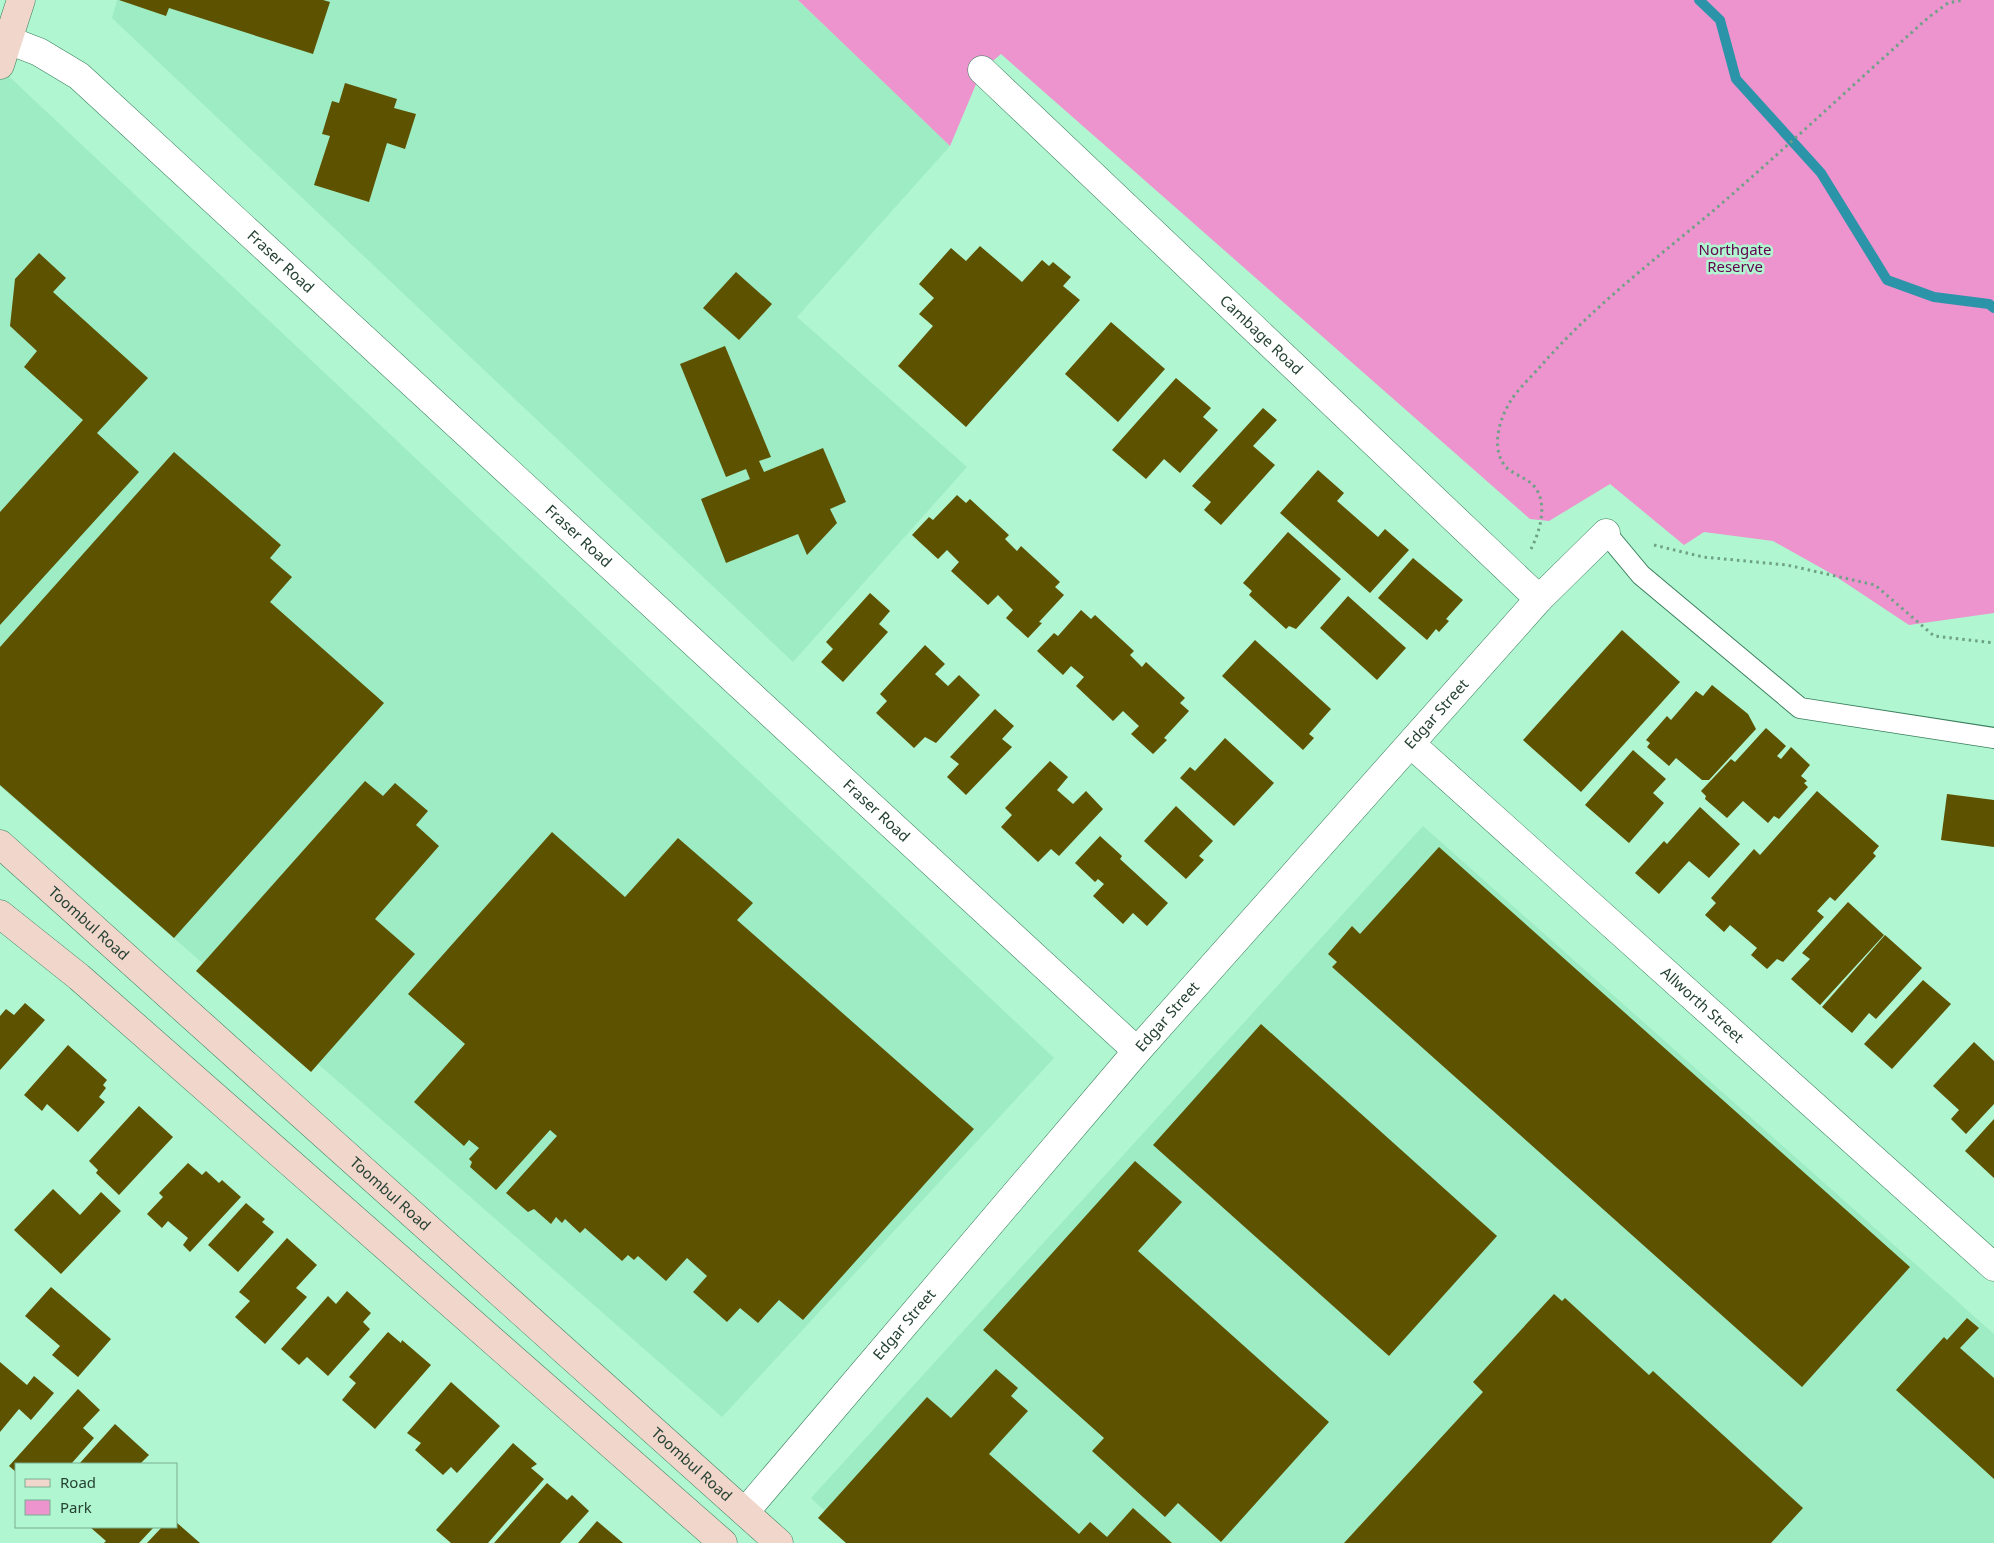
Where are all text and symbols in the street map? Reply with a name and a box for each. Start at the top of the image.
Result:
street label: Fraser Road [244,225,319,297]
park label: Northgate Reserve [1699,239,1771,276]
street label: Cambage Road [1216,290,1308,379]
street label: Fraser Road [541,500,617,571]
street label: Edgar Street [1399,674,1473,753]
street label: Fraser Road [839,774,915,846]
street label: Toombul Road [45,881,134,964]
street label: Allworth Street [1657,962,1749,1047]
street label: Edgar Street [1130,976,1204,1055]
street label: Toombul Road [346,1152,435,1235]
street label: Edgar Street [868,1284,940,1364]
street label: Toombul Road [648,1422,737,1505]
legend [15,1463,178,1528]
text: Road [60,1472,96,1492]
text: Park [60,1497,92,1517]

